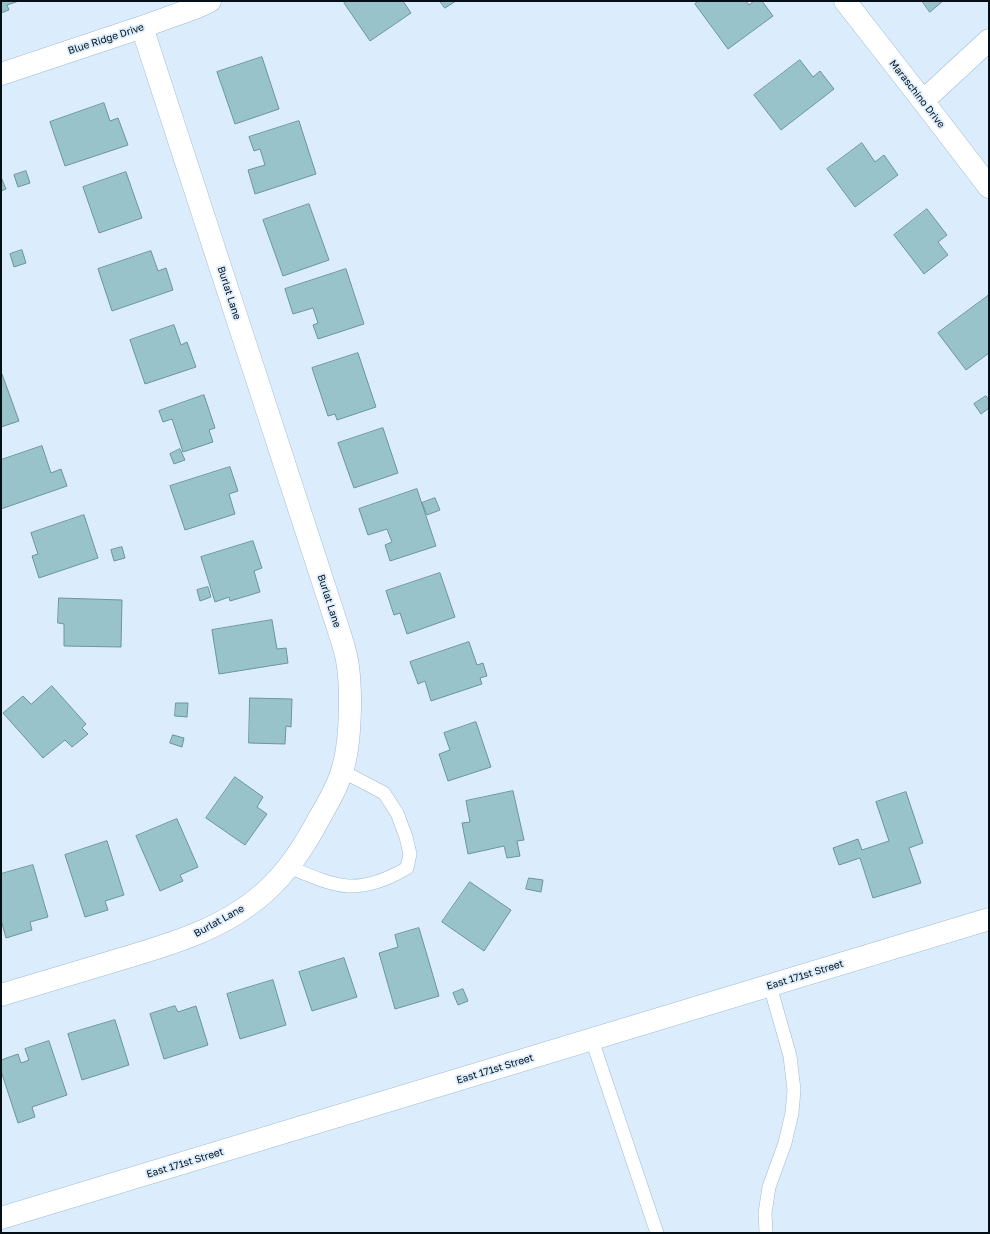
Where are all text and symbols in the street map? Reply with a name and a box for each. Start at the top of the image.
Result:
street label: Blue Ridge Drive [67,21,145,57]
street label: Maraschino Drive [887,58,947,130]
street label: Burlat Lane [215,265,243,321]
street label: Burlat Lane [315,573,343,629]
street label: Burlat Lane [192,902,246,940]
street label: East 171st Street [765,958,845,992]
street label: East 171st Street [455,1052,535,1086]
street label: East 171st Street [145,1146,225,1180]

